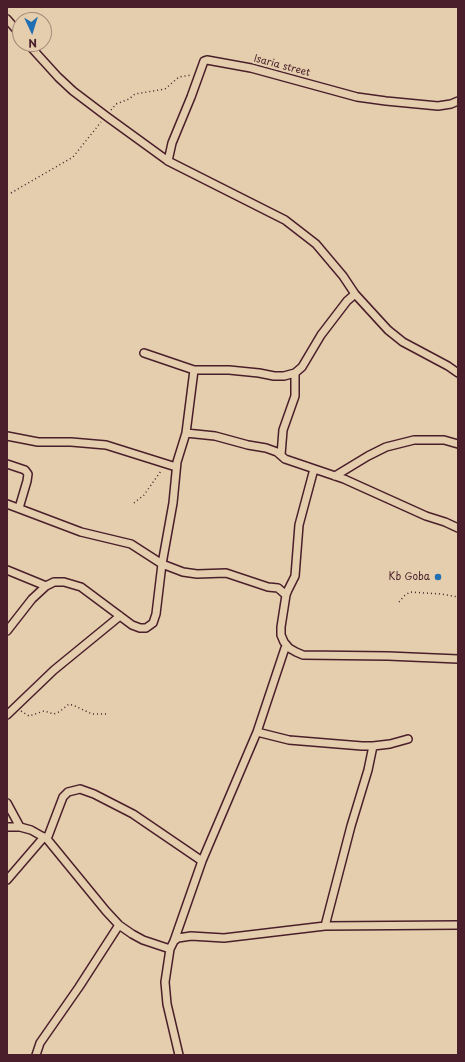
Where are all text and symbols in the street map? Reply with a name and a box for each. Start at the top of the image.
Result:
north arrow [12,12,52,52]
text: N [28,35,38,52]
street label: Isaria street [252,53,312,79]
place label: Kb Goba [389,571,430,583]
marker: Kb Goba [433,572,443,582]

